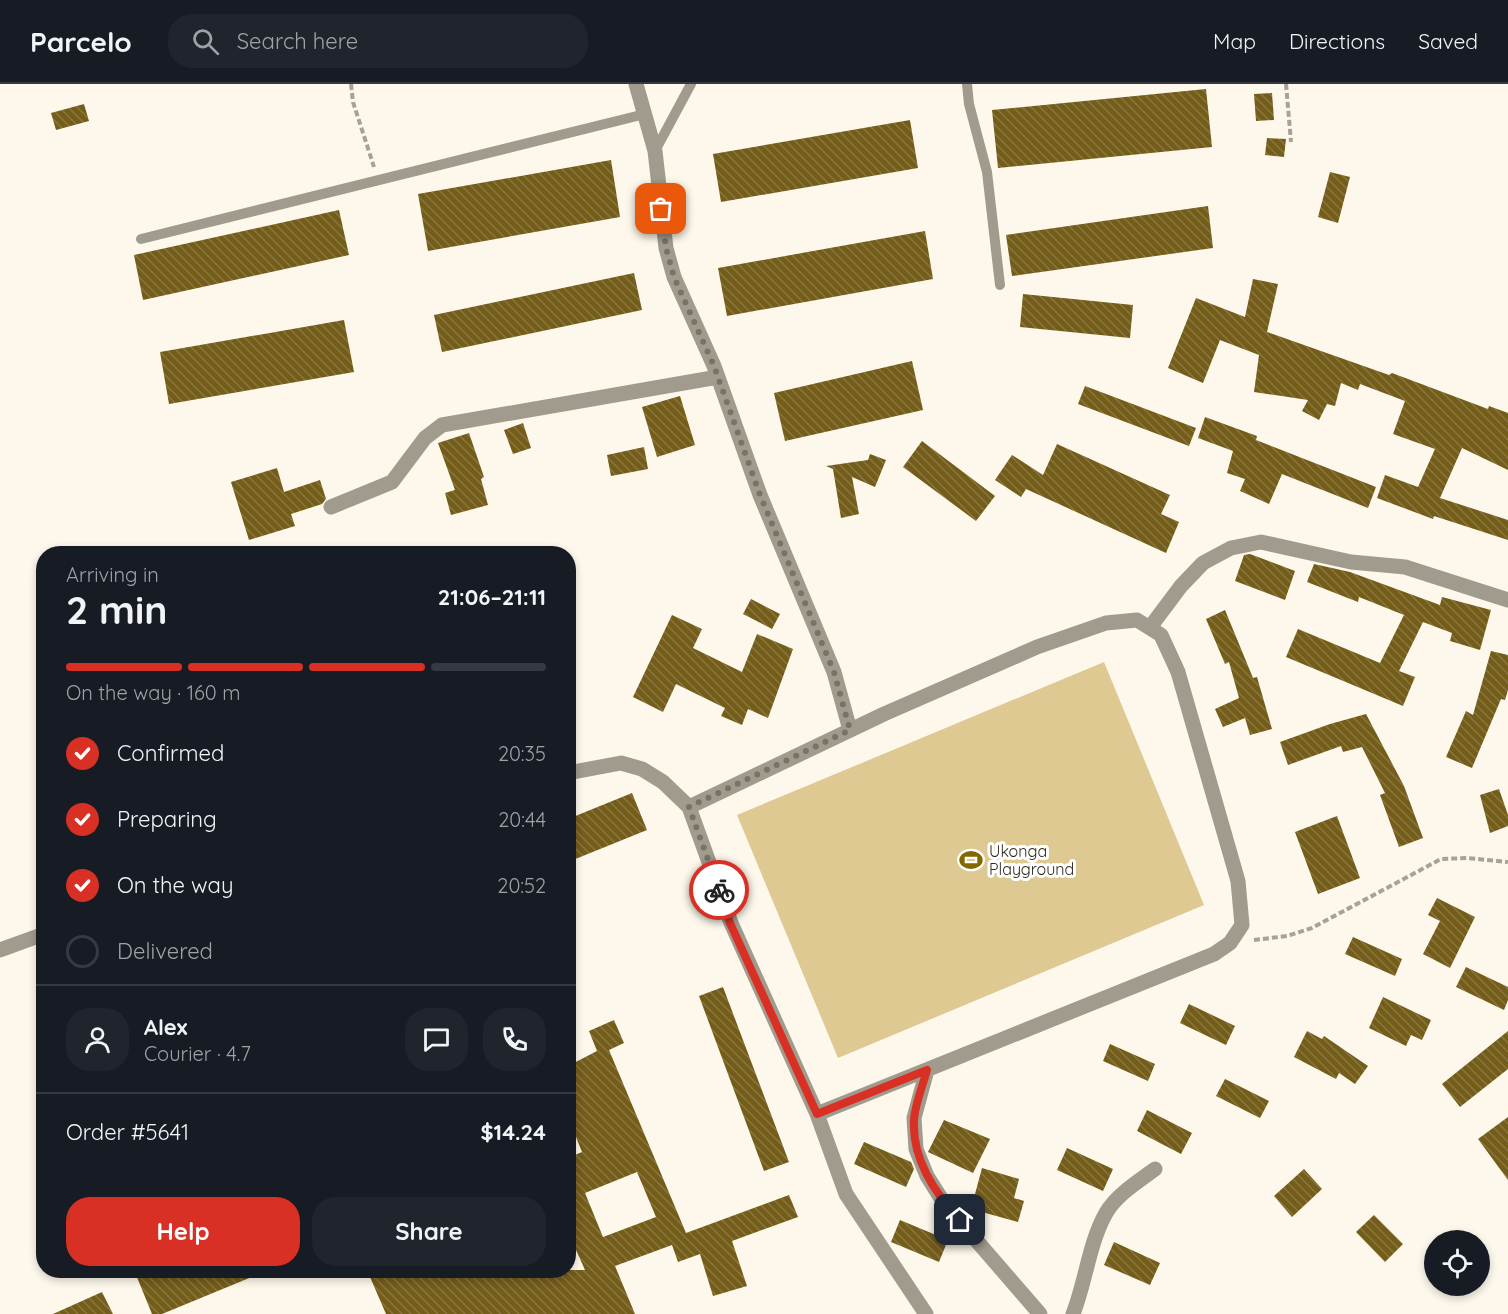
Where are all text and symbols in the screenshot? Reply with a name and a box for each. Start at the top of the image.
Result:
search box [168,14,588,68]
text: Parcelo [30,24,132,59]
icon: search [189,25,222,58]
text: Search here [237,27,358,55]
text: Map [1213,28,1256,54]
text: Directions [1289,28,1385,54]
text: Saved [1418,28,1478,54]
pin [635,183,686,234]
icon: bag [644,192,677,225]
text: Arriving in [66,562,159,587]
text: 21:06–21:11 [438,583,546,611]
text: 2 min [66,585,168,634]
text: On the way · 160 m [66,680,240,705]
icon: check [66,737,99,770]
text: Confirmed [117,739,224,767]
text: 20:35 [498,741,546,766]
icon: check [66,803,99,836]
text: Preparing [117,805,217,833]
text: 20:44 [498,807,546,832]
place label: Ukonga Playground [989,841,1074,879]
sports icon: Ukonga Playground [958,847,984,873]
courier [689,860,749,920]
icon: check [66,869,99,902]
text: On the way [117,871,233,899]
text: 20:52 [497,873,546,898]
icon: bike [703,874,736,907]
text: Delivered [117,937,213,965]
button: person [66,1008,129,1071]
button: chat [405,1008,468,1071]
button: phone [483,1008,546,1071]
text: Alex [144,1013,187,1041]
text: Courier · 4.7 [144,1041,251,1066]
text: Order #5641 [66,1118,189,1146]
text: $14.24 [480,1118,546,1146]
pin [934,1194,985,1245]
button: Help [66,1197,300,1266]
button: Share [312,1197,546,1266]
icon: home [943,1203,976,1236]
map controls [1424,1230,1490,1296]
button: locate [1424,1230,1490,1296]

